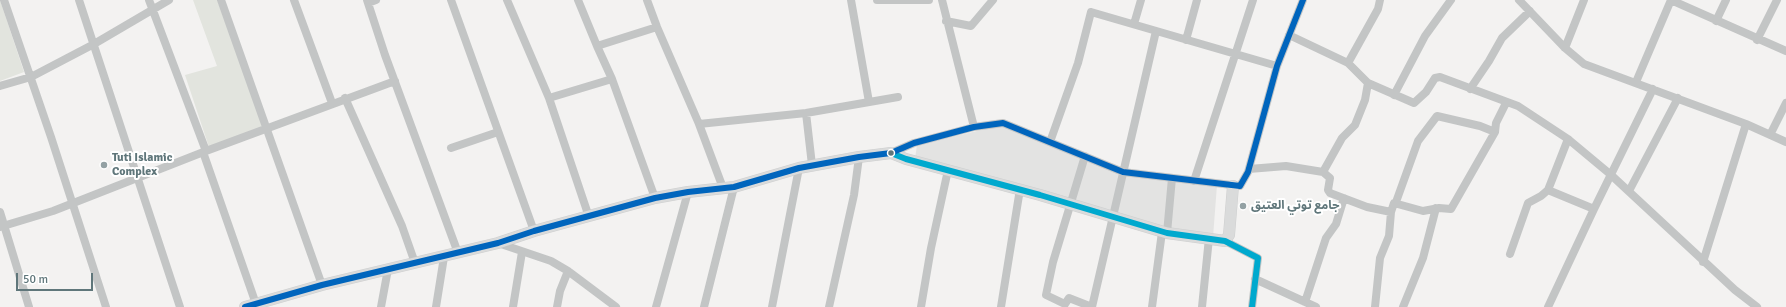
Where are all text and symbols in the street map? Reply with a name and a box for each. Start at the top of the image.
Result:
unlabelled marker [886,148,896,158]
place label: Tuti Islamic Complex [112,151,172,179]
marker: Tuti Islamic Complex [99,160,109,170]
place label: جامع توتي العتيق [1251,199,1340,213]
marker: جامع توتي العتيق [1238,201,1248,211]
scale bar [18,265,95,291]
text: 50 m [23,272,48,287]

